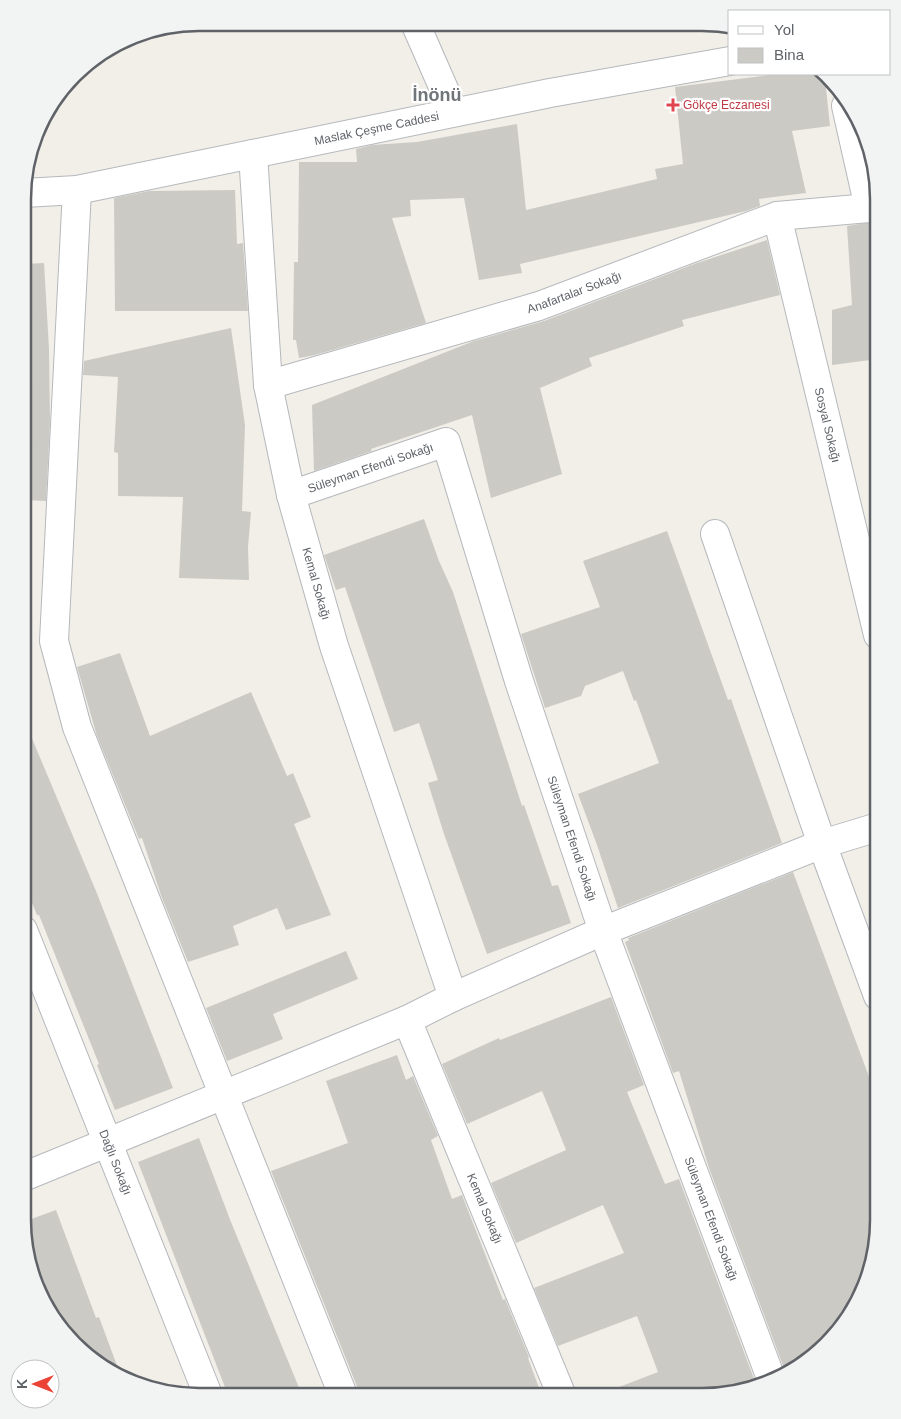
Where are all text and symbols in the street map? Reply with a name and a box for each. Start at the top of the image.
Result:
legend [728,10,891,75]
text: Yol [774,21,794,38]
text: Bina [774,46,805,63]
district label: İnönü [413,85,461,105]
place label: Gökçe Eczanesi [683,98,770,112]
marker: Gökçe Eczanesi [667,99,679,111]
street label: Maslak Çeşme Caddesi [313,109,440,148]
street label: Anafartalar Sokağı [525,269,623,316]
street label: Sosyal Sokağı [812,386,843,464]
street label: Süleyman Efendi Sokağı [306,440,435,496]
street label: Kemal Sokağı [299,546,333,622]
street label: Süleyman Efendi Sokağı [544,774,600,903]
street label: Dağlı Sokağı [96,1128,135,1197]
street label: Süleyman Efendi Sokağı [681,1155,741,1283]
street label: Kemal Sokağı [464,1171,505,1246]
north arrow [10,1359,60,1409]
text: K [14,1379,30,1389]

